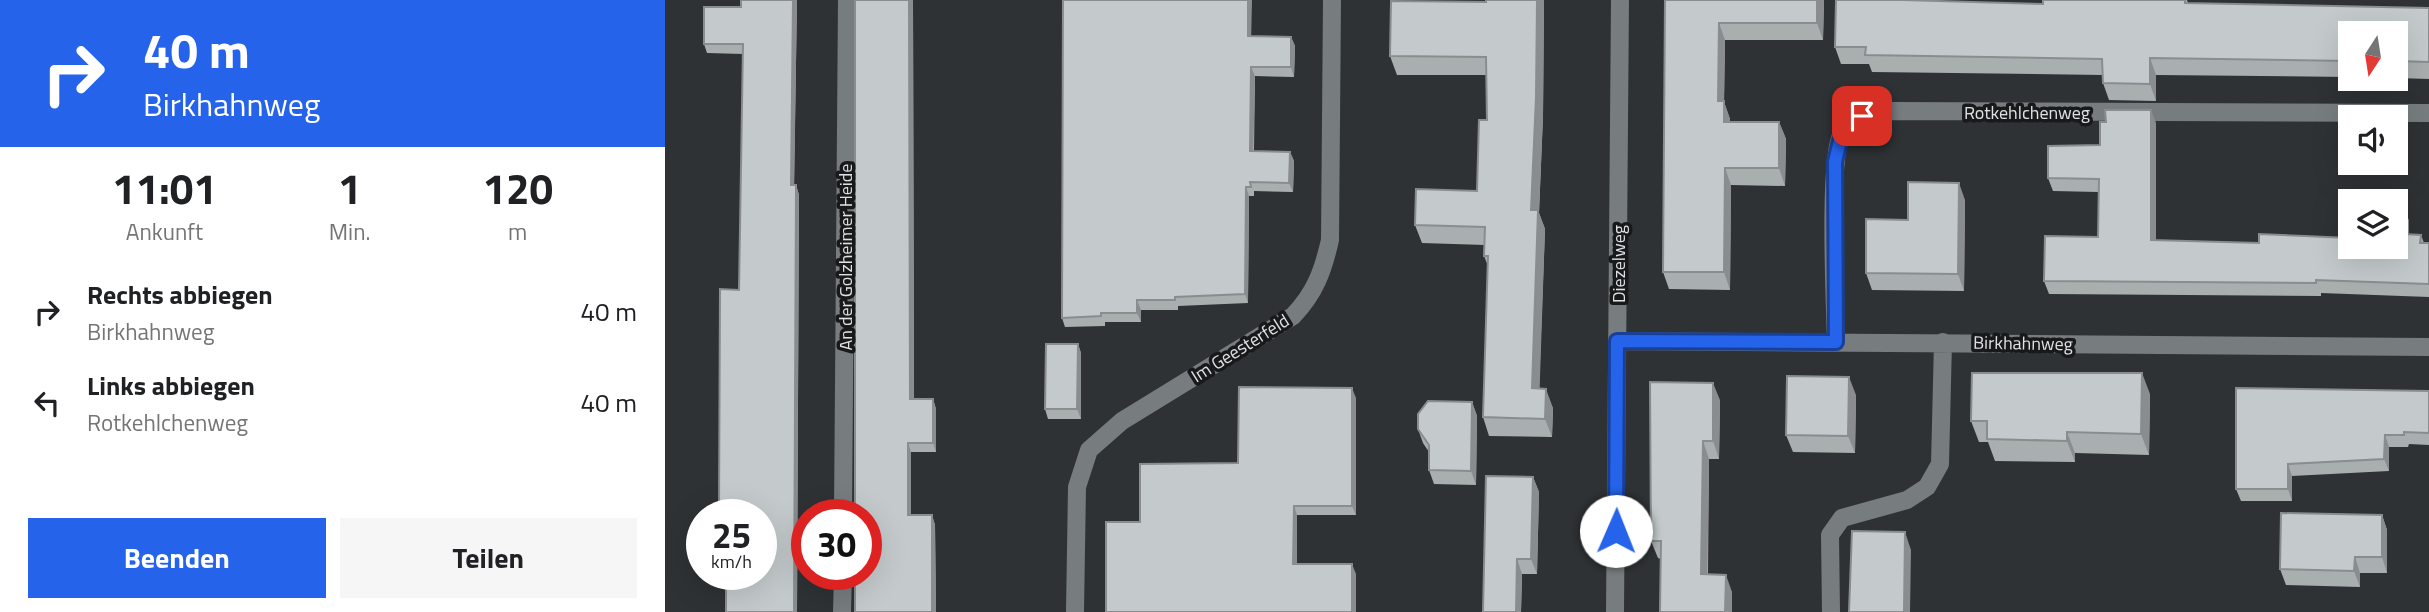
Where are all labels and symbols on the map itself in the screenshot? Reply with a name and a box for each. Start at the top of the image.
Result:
north arrow [2338,21,2408,91]
pin [1832,86,1892,146]
street label: Rotkehlchenweg [1964,99,2090,126]
street label: An der Golzheimer Heide [832,164,859,350]
street label: Diezelweg [1605,225,1632,303]
street label: Im Geesterfeld [1186,307,1294,389]
street label: Birkhahnweg [1973,329,2073,357]
position arrow [1579,494,1653,568]
speed limit sign: 30 [791,499,882,590]

